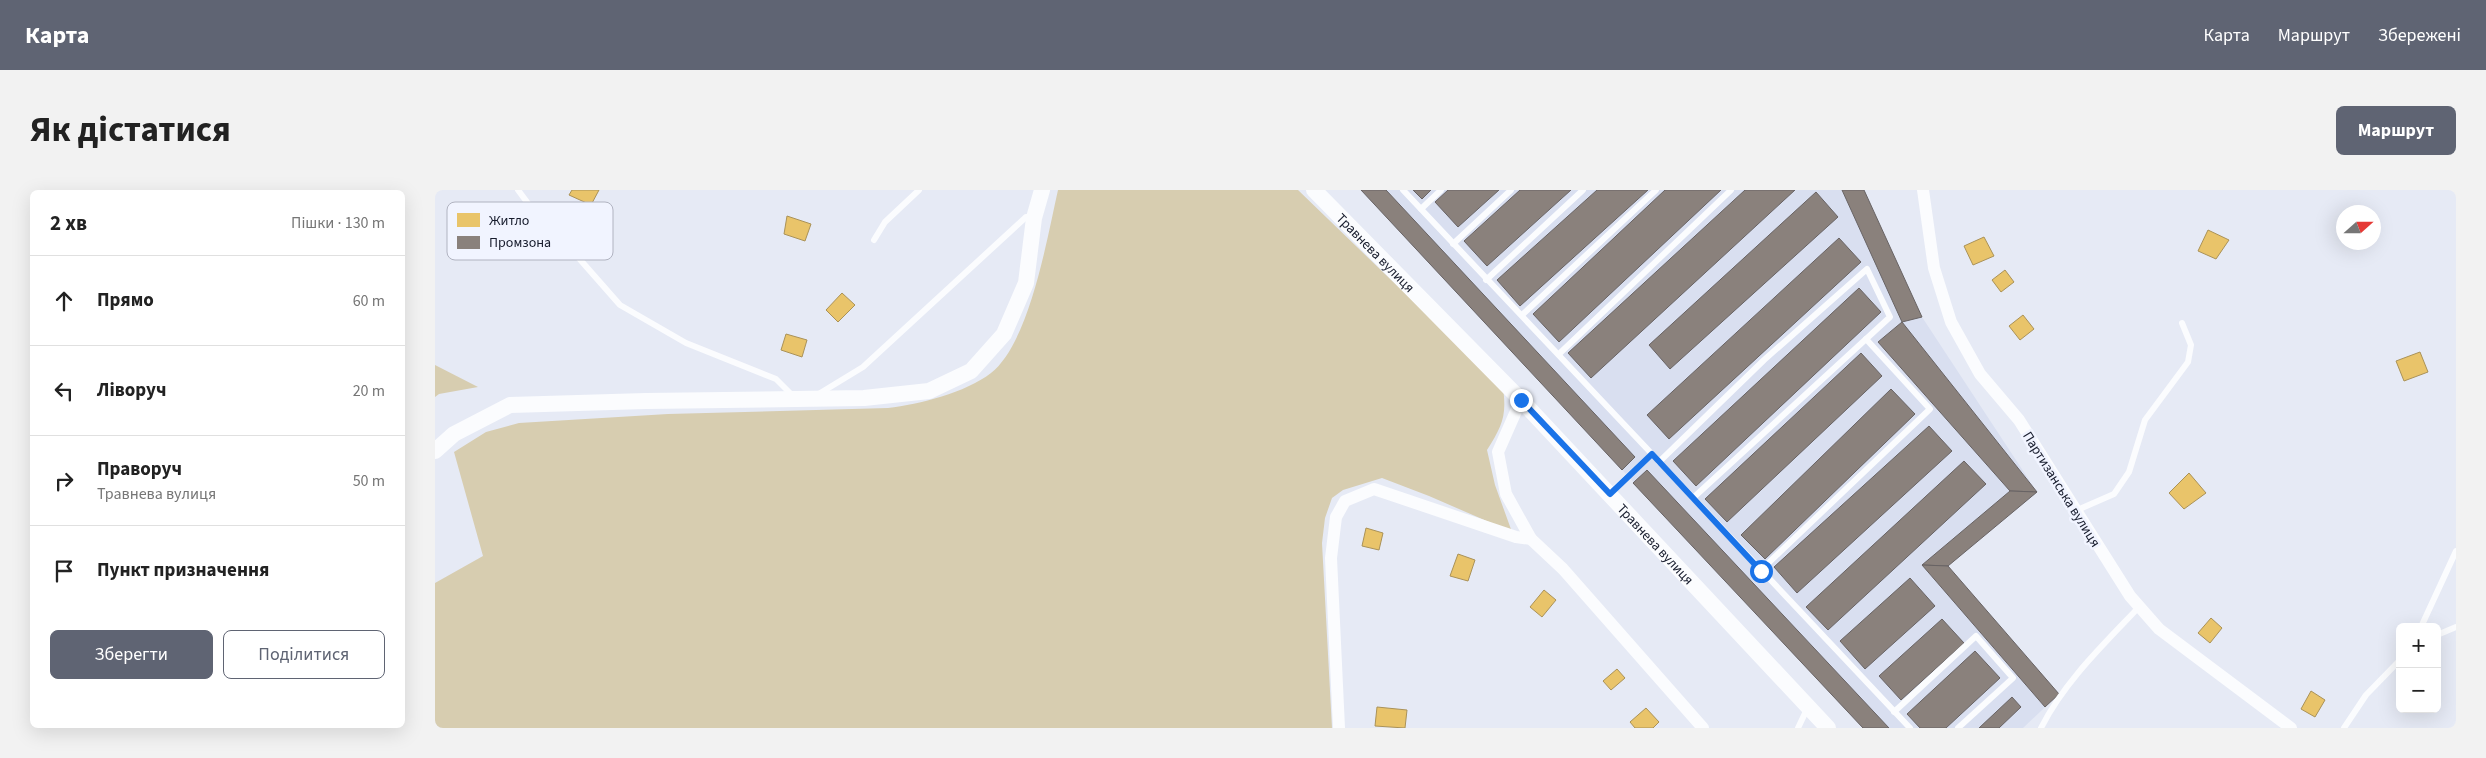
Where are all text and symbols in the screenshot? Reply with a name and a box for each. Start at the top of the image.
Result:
text: Карта [25,18,89,53]
text: Карта [2204,23,2250,48]
text: Маршрут [2278,23,2350,48]
text: Збережені [2378,23,2461,48]
text: Як дістатися [30,105,231,155]
button: Маршрут [2336,106,2456,155]
legend [447,202,613,260]
north arrow [2336,205,2381,250]
text: 2 хв [50,208,87,238]
street label: Травнева вулиця [1331,209,1419,298]
text: Житло [489,211,529,231]
text: Пішки · 130 m [291,212,385,234]
text: Промзона [489,233,551,253]
icon: ahead [50,287,78,315]
text: Прямо [97,287,154,314]
text: 60 m [353,290,385,312]
icon: left [50,377,78,405]
text: Ліворуч [97,377,166,404]
text: 20 m [353,380,385,402]
route end [1510,389,1533,412]
street label: Партизанська вулиця [2017,428,2105,551]
text: Праворуч [97,456,182,483]
icon: right [50,467,78,495]
text: 50 m [353,470,385,492]
text: Травнева вулиця [97,483,216,505]
street label: Травнева вулиця [1612,500,1698,590]
icon: arrive [50,557,78,585]
text: Пункт призначення [97,557,269,584]
route start [1750,560,1773,583]
map controls [2396,623,2441,713]
button: + [2396,623,2441,668]
button: Зберегти [50,630,213,679]
button: Поділитися [223,630,385,679]
button: − [2396,668,2441,713]

